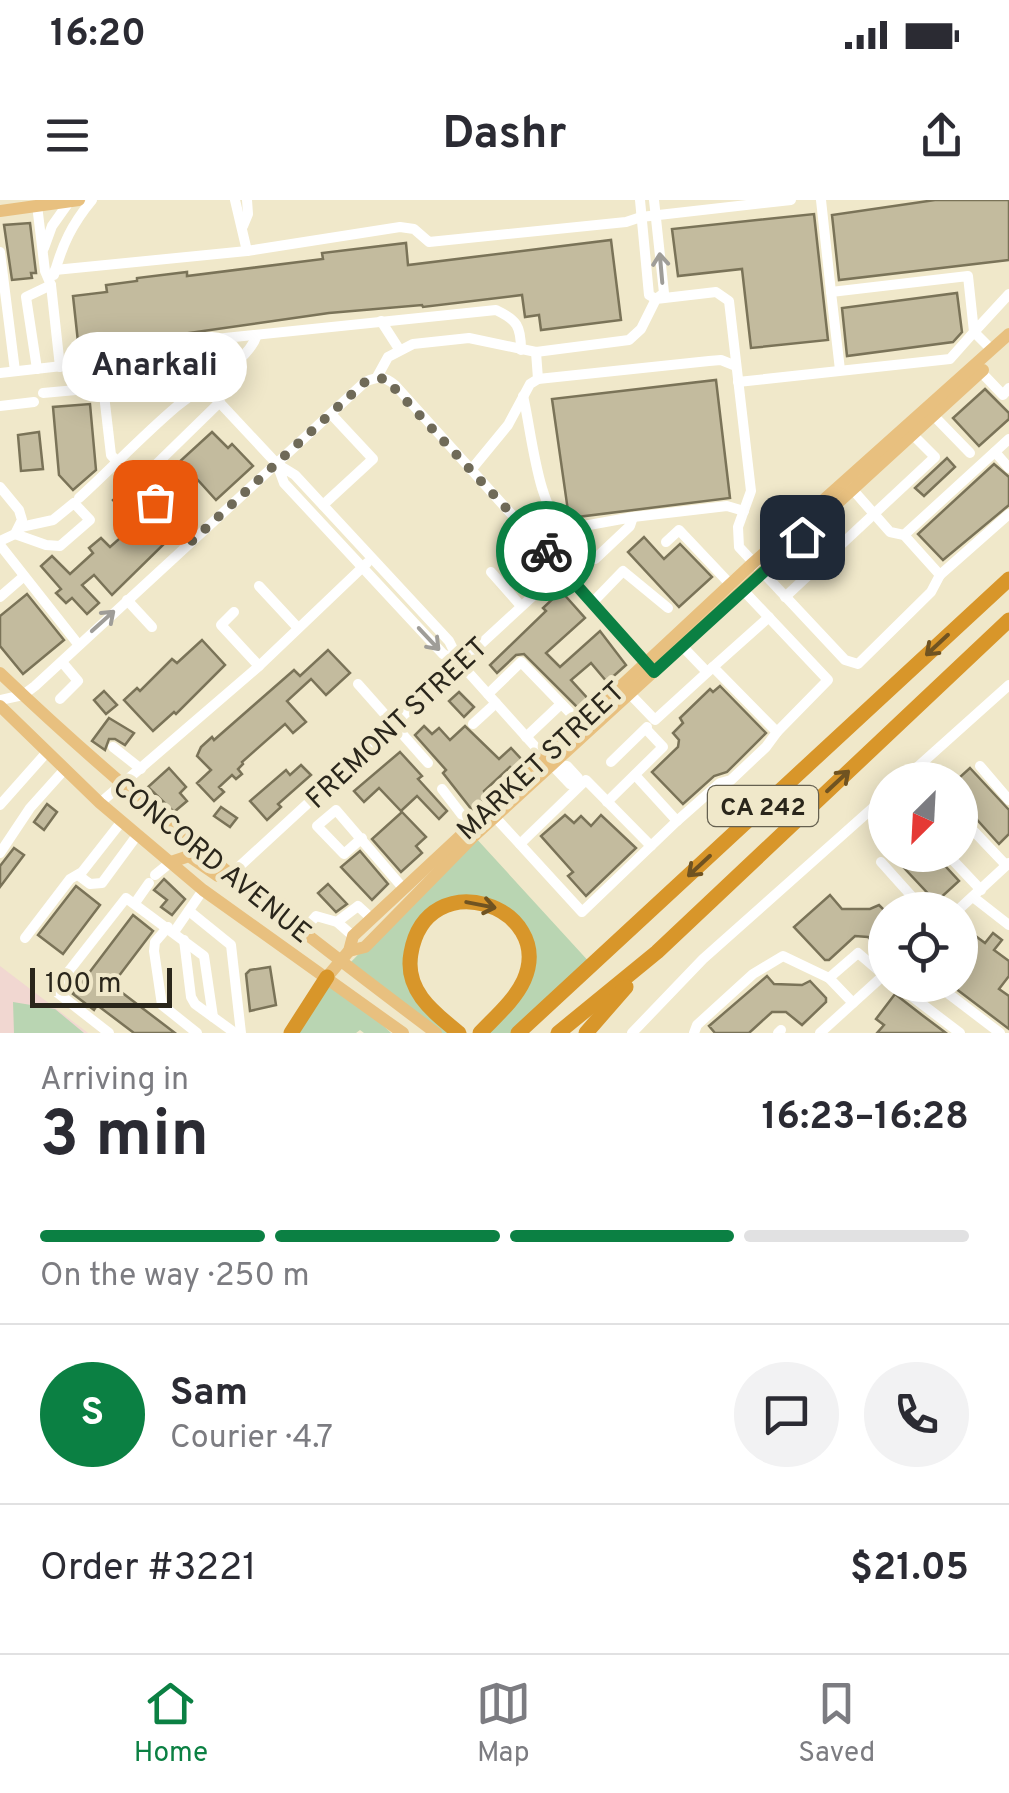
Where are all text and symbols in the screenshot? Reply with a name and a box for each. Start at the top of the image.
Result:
text: 16:20 [50,11,146,60]
text: Dashr [442,107,567,164]
icon: menu [40,108,95,163]
icon: share [914,108,969,163]
one-way arrow [652,252,671,284]
callout: Anarkali [62,332,248,402]
text: Anarkali [91,347,218,387]
pin [113,460,198,545]
icon: bag [128,475,183,530]
pin [760,495,845,580]
courier [496,501,596,601]
icon: home [775,510,830,565]
icon: bike [519,524,574,579]
one-way arrow [90,610,116,634]
one-way arrow [417,626,440,651]
street label: FREMONT STREET [300,631,497,818]
one-way arrow [926,633,950,657]
street label: MARKET STREET [451,675,634,849]
north arrow [868,762,978,872]
map controls [868,762,978,1002]
one-way arrow [826,769,850,793]
street label: CONCORD AVENUE [104,770,318,953]
road number: CA 242 [708,786,818,826]
one-way arrow [687,854,712,877]
button: locate [868,892,978,1002]
one-way arrow [464,896,496,915]
scale bar [30,963,172,1008]
text: 100 m [45,967,121,1003]
text: Arriving in [40,1061,189,1101]
text: 16:23–16:28 [761,1094,969,1143]
text: 3 min [40,1097,209,1179]
text: On the way · 250 m [40,1257,310,1297]
button: chat [734,1362,839,1467]
button: phone [864,1362,969,1467]
text: Sam [170,1370,248,1419]
text: S [81,1390,104,1439]
text: Courier · 4.7 [170,1419,333,1459]
text: Order #3221 [40,1545,256,1594]
text: $21.05 [850,1545,969,1594]
tab: Home [134,1676,208,1772]
tab: Map [476,1676,531,1772]
tab: Saved [798,1676,875,1772]

